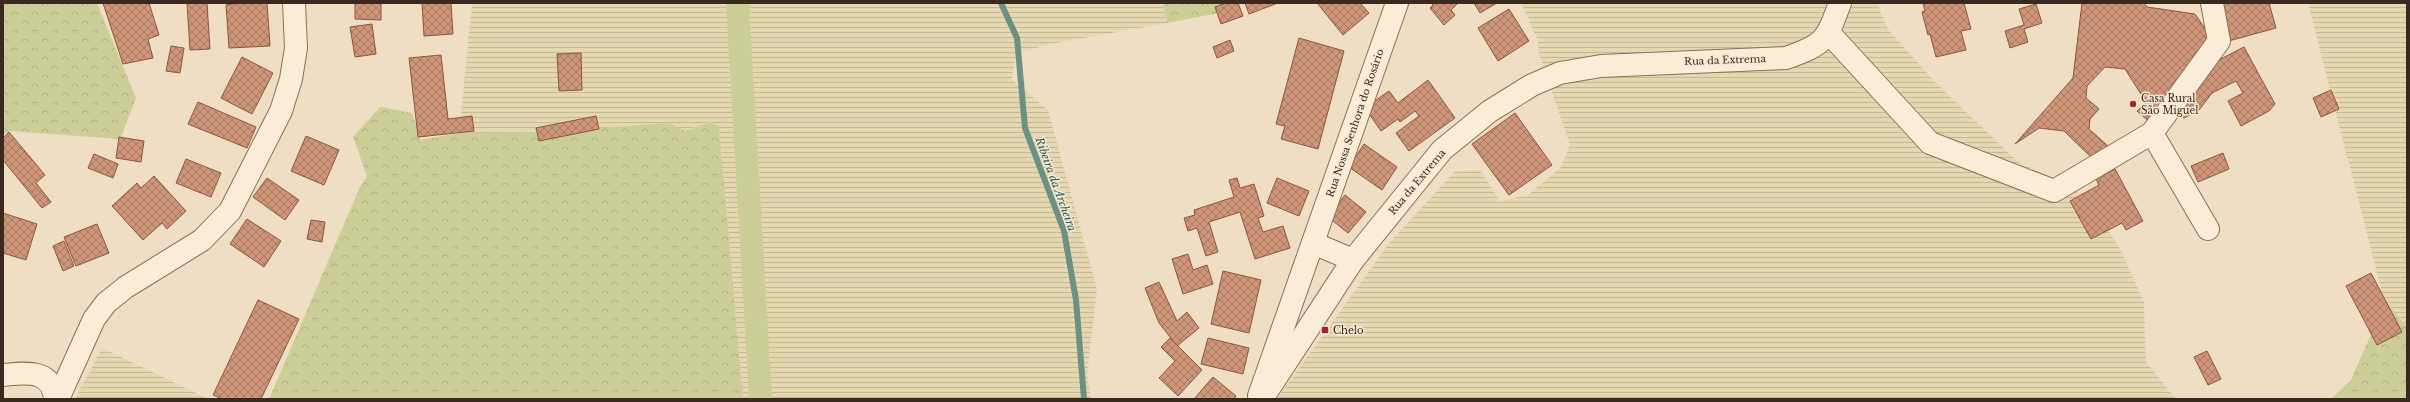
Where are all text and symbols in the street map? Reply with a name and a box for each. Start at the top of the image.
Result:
street label: Rua Nossa Senhora do Rosário [1323,47,1387,199]
street label: Rua da Extrema [1684,52,1767,68]
place label: Casa Rural São Miguel [2141,92,2198,117]
marker: Casa Rural São Miguel [2128,99,2138,109]
water label: Ribeira da Archeira [1032,134,1080,233]
street label: Rua da Extrema [1386,146,1449,217]
place label: Chelo [1333,324,1364,337]
marker: Chelo [1320,325,1330,335]

